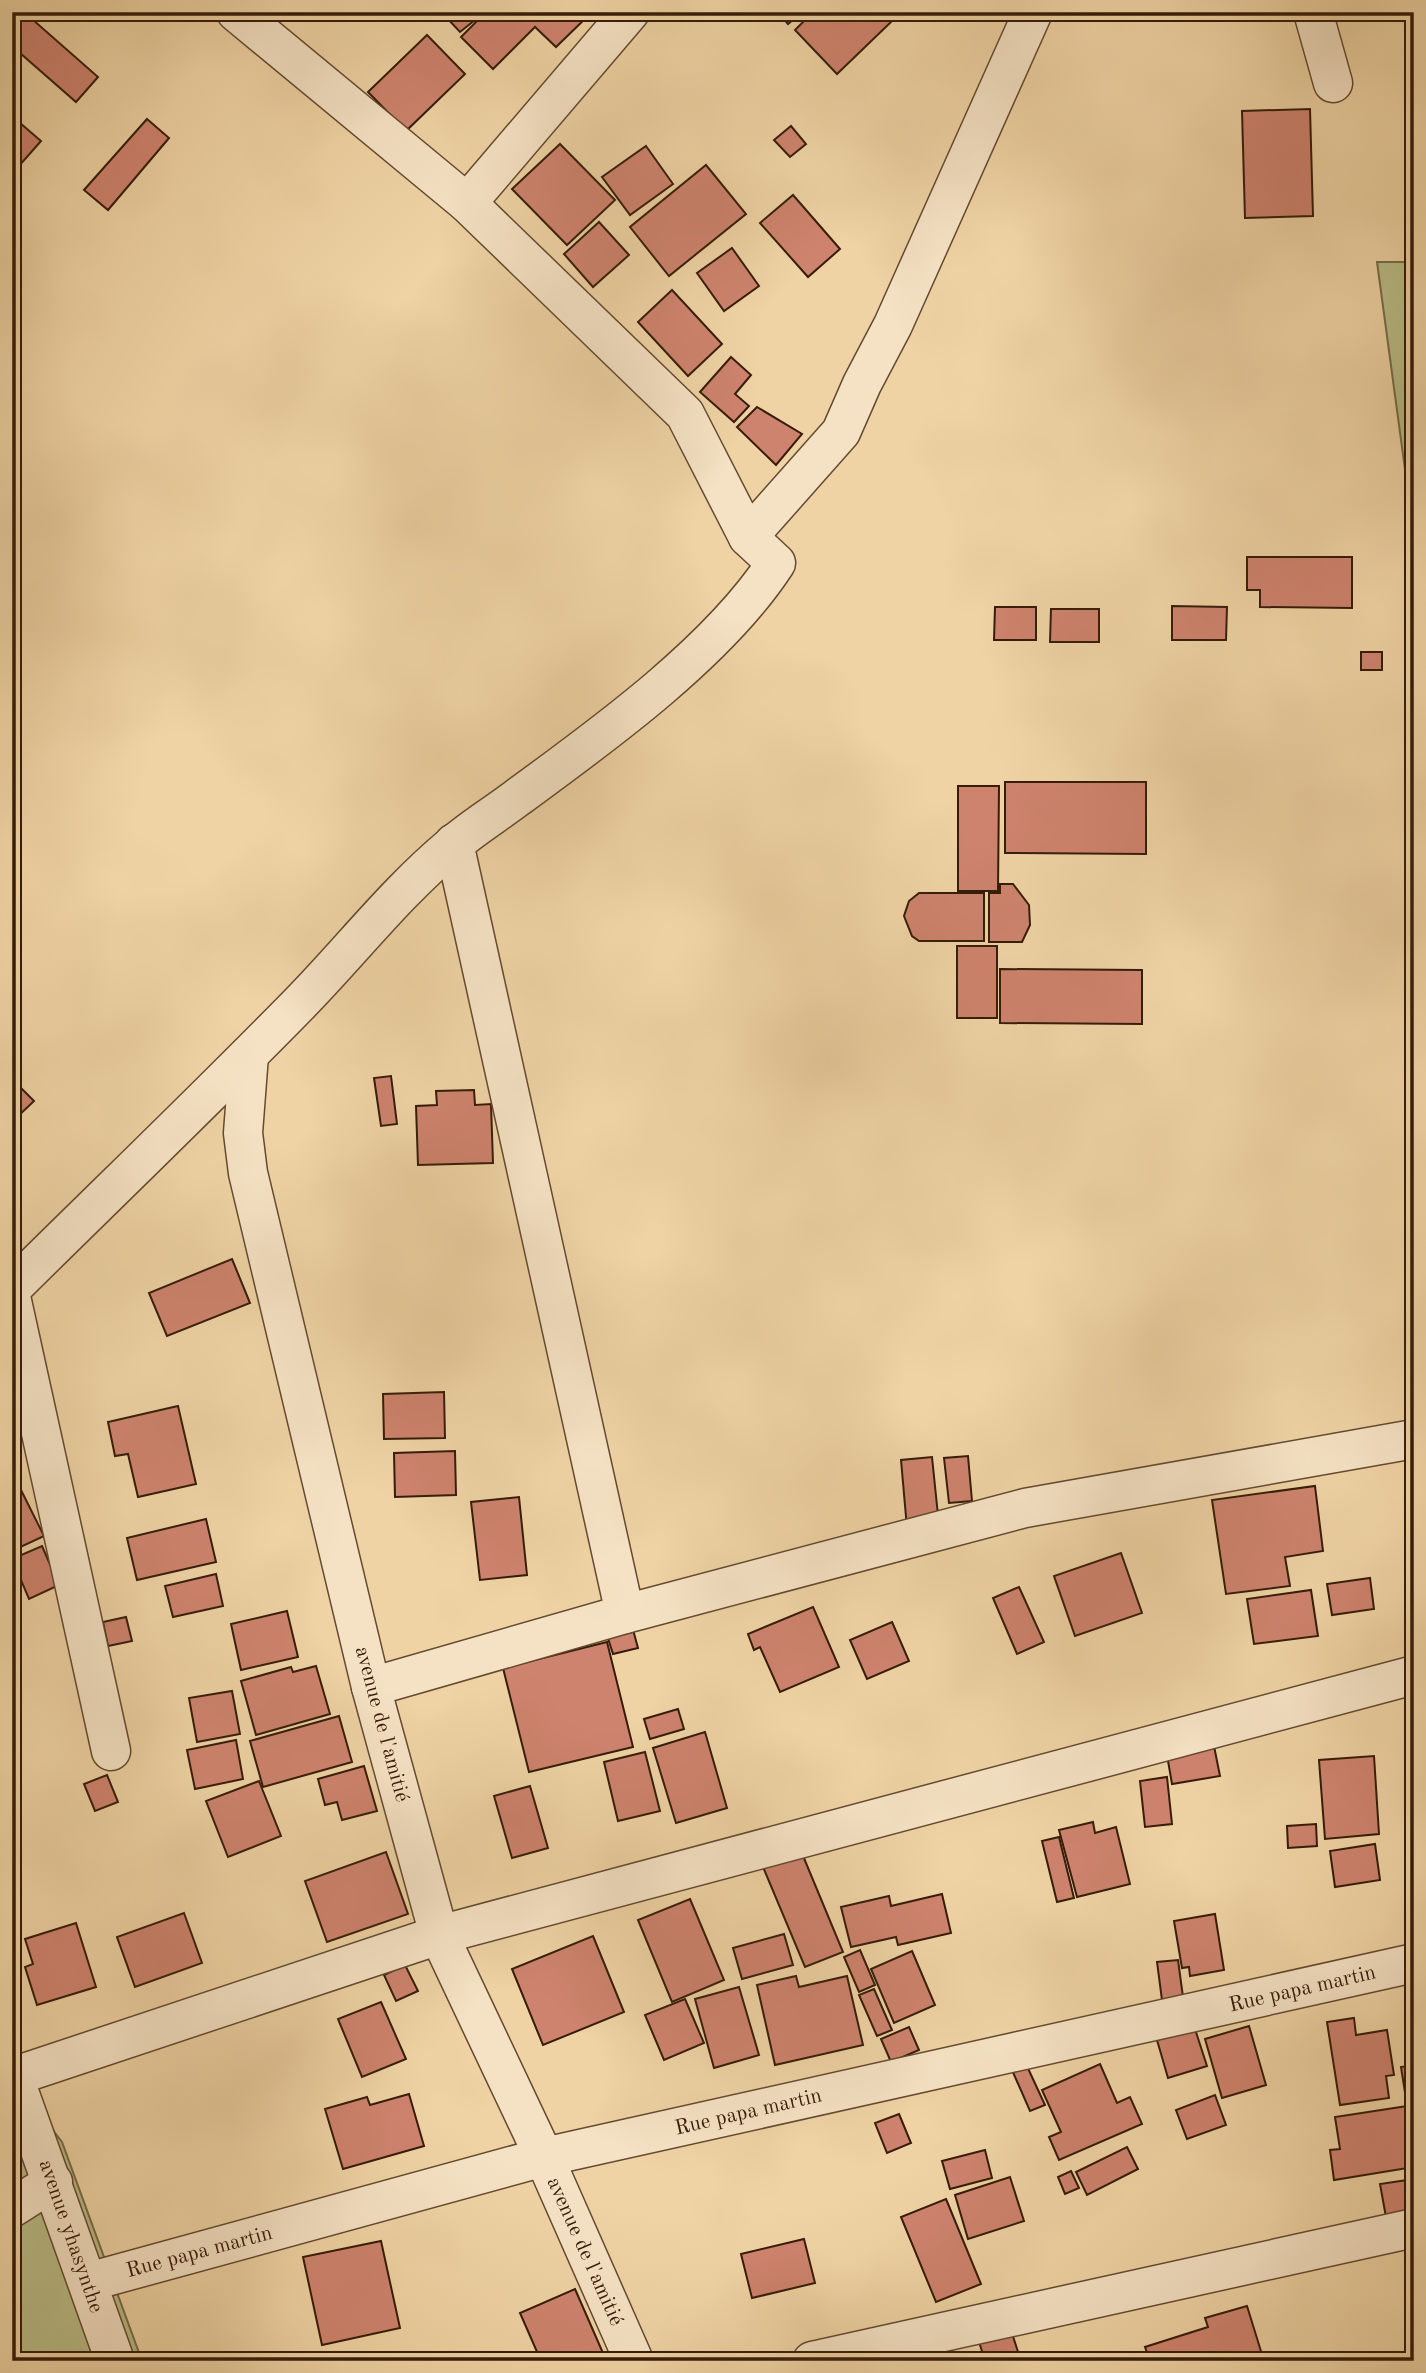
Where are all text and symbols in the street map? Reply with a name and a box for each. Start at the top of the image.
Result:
street label: avenue de l'amitié [351,1644,412,1804]
street label: Rue papa martin [1227,1962,1378,2017]
street label: Rue papa martin [673,2085,824,2140]
street label: avenue yhasynthe [35,2157,107,2316]
street label: avenue de l'amitié [542,2174,627,2329]
street label: Rue papa martin [124,2223,275,2282]

